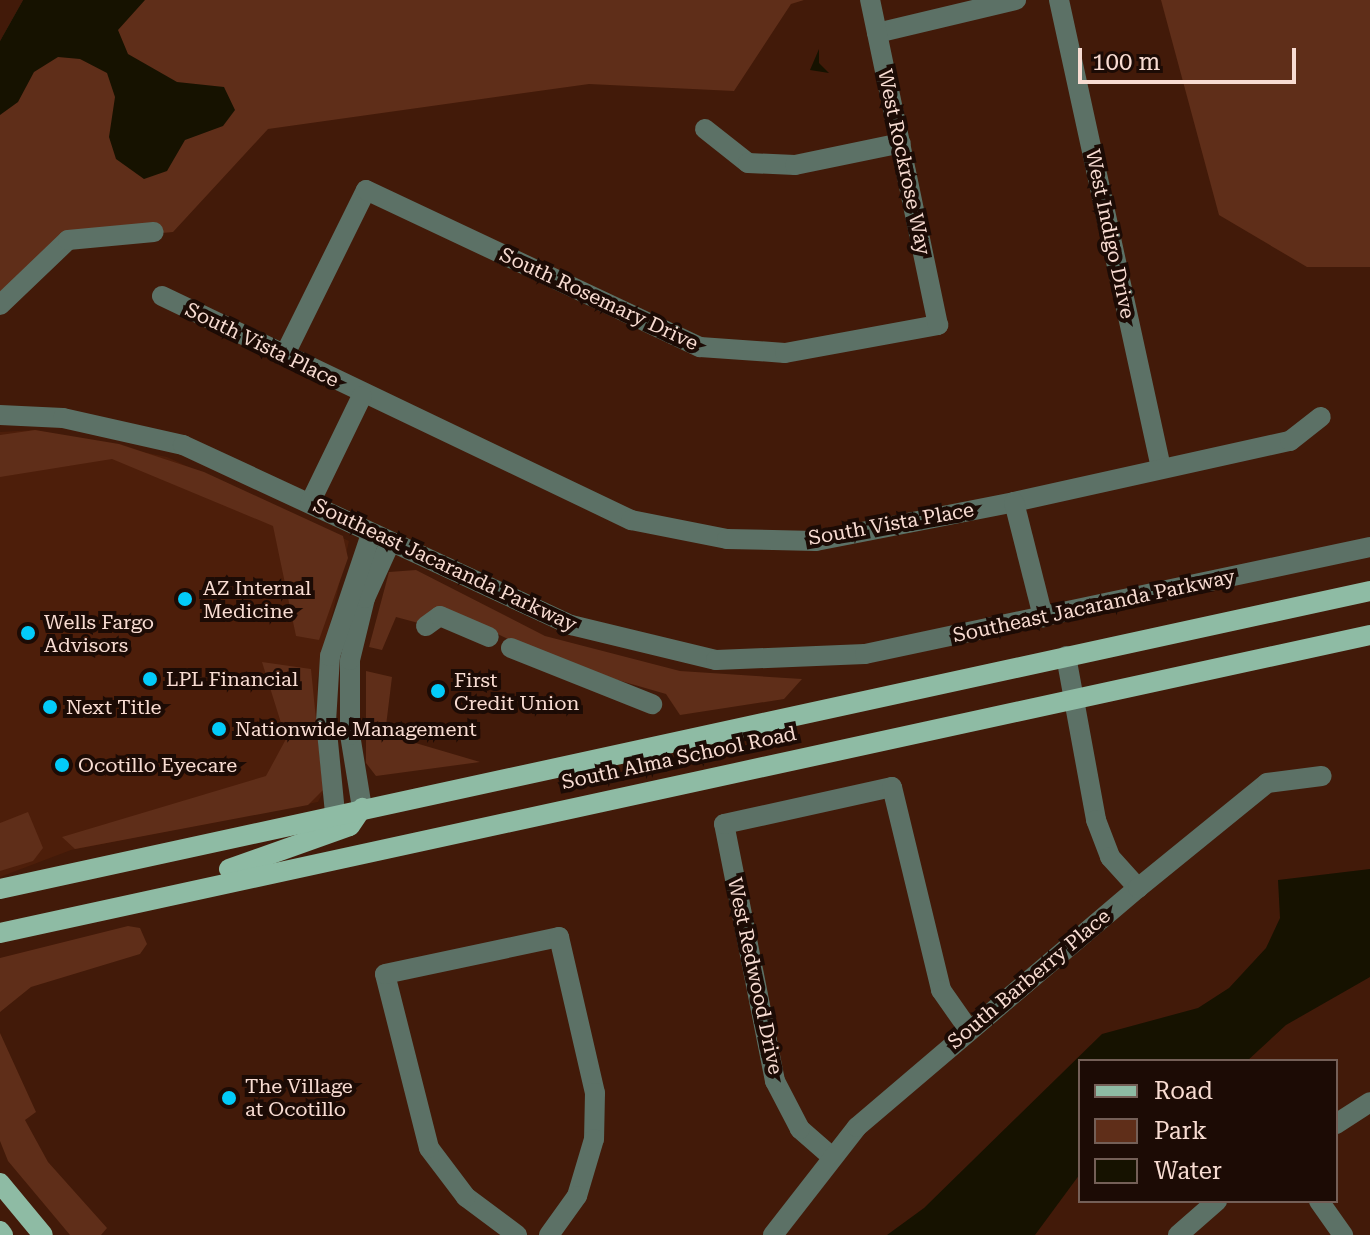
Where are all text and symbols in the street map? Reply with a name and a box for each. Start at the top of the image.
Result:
scale bar [1082,32,1300,82]
text: 100 m [1092,48,1160,76]
street label: West Rockrose Way [873,67,935,257]
street label: West Indigo Drive [1080,147,1140,321]
street label: South Rosemary Drive [496,242,702,356]
street label: South Vista Place [181,297,343,393]
street label: Southeast Jacaranda Parkway [309,493,581,637]
street label: South Vista Place [806,498,976,550]
street label: Southeast Jacaranda Parkway [951,564,1237,648]
place label: AZ Internal Medicine [203,576,311,623]
marker: AZ Internal Medicine [174,588,196,610]
place label: Wells Fargo Advisors [44,610,154,657]
marker: Wells Fargo Advisors [19,624,37,642]
place label: LPL Financial [166,667,298,691]
place label: First Credit Union [454,668,579,715]
marker: LPL Financial [141,670,159,688]
marker: First Credit Union [429,682,447,700]
place label: Next Title [66,695,162,719]
marker: Next Title [41,698,59,716]
place label: Nationwide Management [235,717,477,741]
marker: Nationwide Management [210,720,228,738]
street label: South Alma School Road [559,721,799,795]
place label: Ocotillo Eyecare [78,753,237,777]
marker: Ocotillo Eyecare [53,756,71,774]
street label: West Redwood Drive [722,875,788,1077]
street label: South Barberry Place [943,904,1115,1054]
legend [1078,1059,1338,1203]
place label: The Village at Ocotillo [245,1074,353,1121]
text: Road [1154,1077,1213,1105]
marker: The Village at Ocotillo [220,1089,238,1107]
text: Park [1154,1117,1207,1145]
text: Water [1154,1157,1222,1185]

